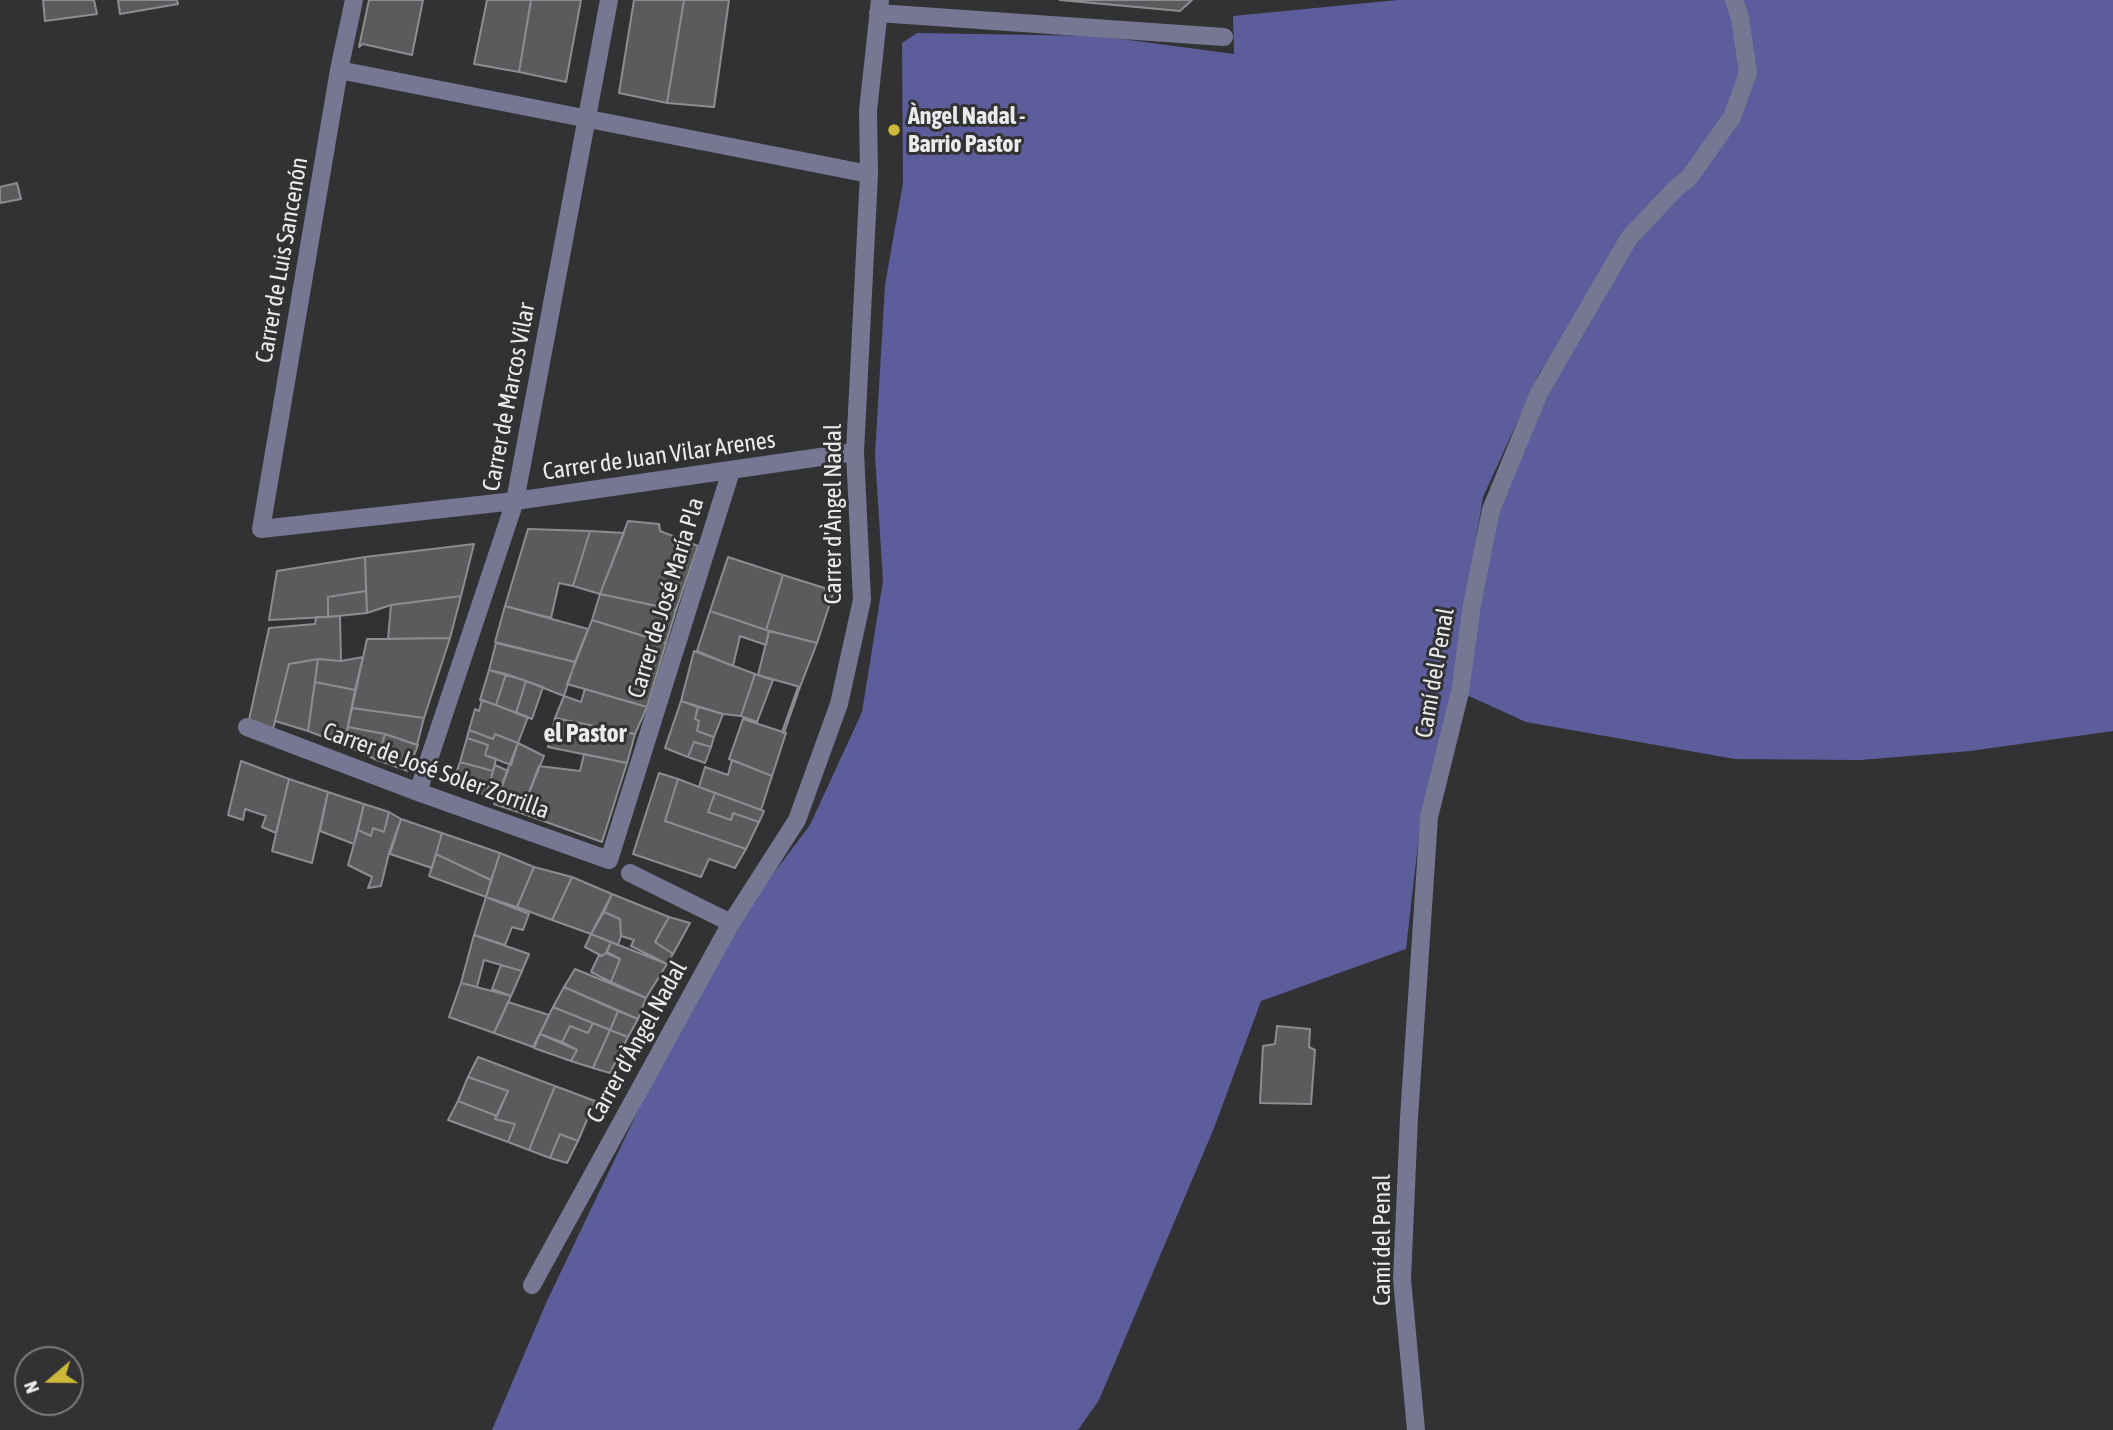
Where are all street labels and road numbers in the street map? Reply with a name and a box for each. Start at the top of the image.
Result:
street label: Carrer de Luis Sancenón [250,155,314,365]
street label: Carrer de Marcos Vilar [477,300,541,494]
street label: Carrer d'Àngel Nadal [819,424,847,604]
street label: Carrer de Juan Vilar Arenes [541,425,777,487]
street label: Carrer de José María Pla [622,494,710,702]
street label: Camí del Penal [1409,606,1461,740]
street label: Carrer de José Soler Zorrilla [319,717,553,825]
street label: Carrer d'Àngel Nadal [581,956,693,1128]
street label: Camí del Penal [1368,1174,1396,1306]

